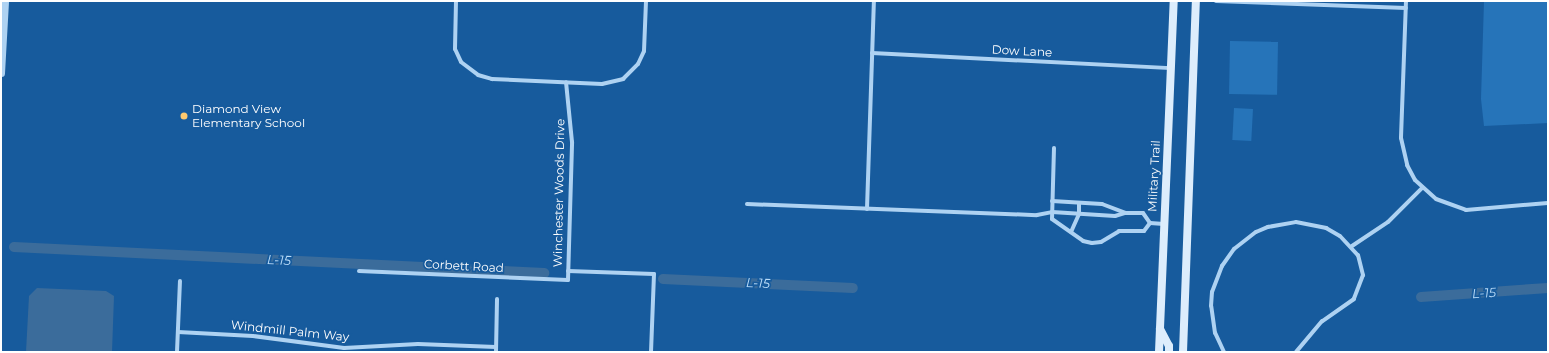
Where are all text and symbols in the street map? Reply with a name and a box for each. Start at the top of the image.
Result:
street label: Dow Lane [991,42,1053,60]
place label: Diamond View Elementary School [192,102,305,130]
marker: Diamond View Elementary School [179,111,189,121]
street label: Winchester Woods Drive [551,119,567,267]
street label: Military Trail [1145,140,1163,212]
water label: L-15 [266,252,292,268]
street label: Corbett Road [424,257,504,275]
water label: L-15 [745,275,771,291]
water label: L-15 [1471,284,1497,302]
street label: Windmill Palm Way [230,318,350,344]

